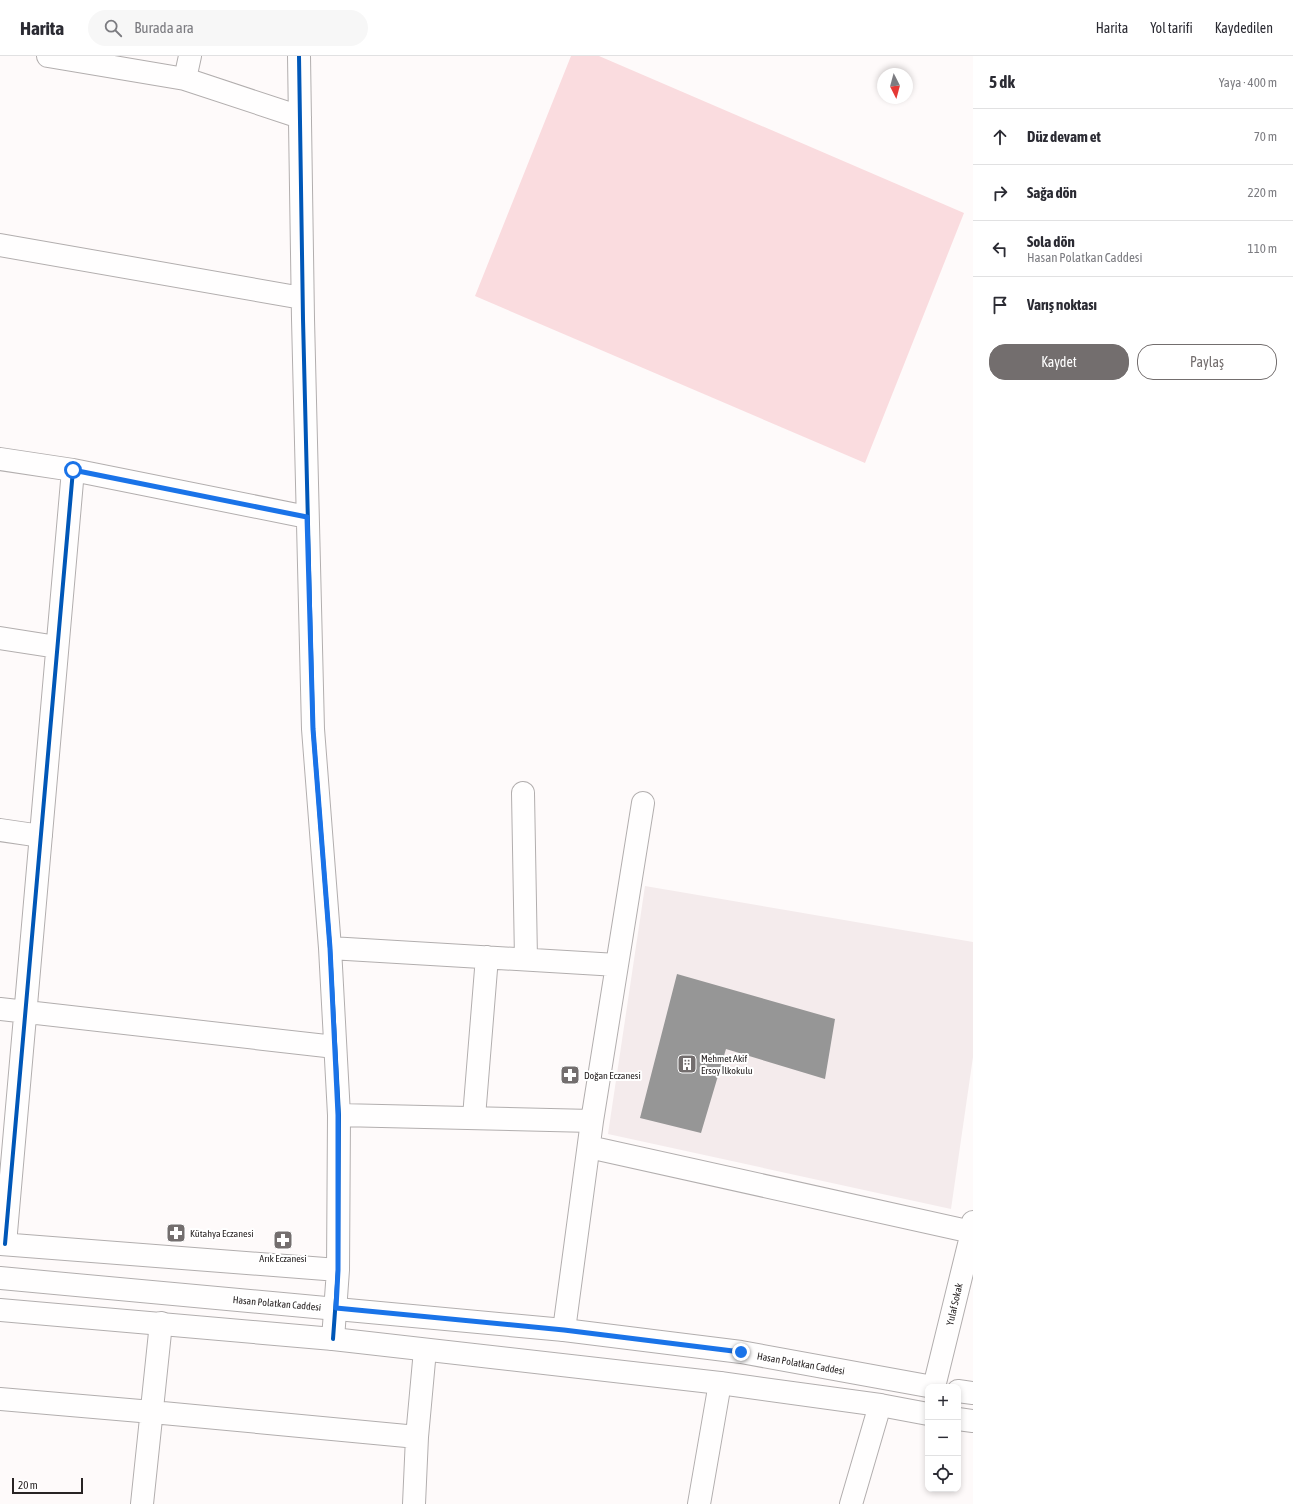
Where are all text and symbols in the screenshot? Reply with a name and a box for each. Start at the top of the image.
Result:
search box [88,10,368,46]
text: Harita [20,17,64,39]
icon: search [102,17,124,39]
text: Burada ara [134,19,194,36]
text: Harita [1096,20,1128,36]
text: Yol tarifi [1150,20,1193,36]
text: Kaydedilen [1215,20,1273,36]
north arrow [877,68,913,104]
text: 5 dk [989,72,1015,92]
text: Yaya · 400 m [1219,75,1277,90]
icon: ahead [989,126,1011,148]
text: Düz devam et [1027,128,1101,145]
text: 70 m [1254,129,1277,144]
icon: right [989,182,1011,204]
text: Sağa dön [1027,184,1077,201]
text: 220 m [1248,185,1277,200]
text: Sola dön [1027,233,1075,250]
icon: left [989,238,1011,260]
text: 110 m [1248,241,1277,256]
text: Hasan Polatkan Caddesi [1027,250,1142,265]
icon: arrive [989,294,1011,316]
text: Varış noktası [1027,296,1097,313]
button: Kaydet [989,344,1129,380]
button: Paylaş [1137,344,1277,380]
route start [64,461,82,479]
building icon: Mehmet Akif Ersoy İlkokulu [676,1053,698,1075]
place label: Mehmet Akif Ersoy İlkokulu [701,1053,753,1076]
pharmacy icon: Doğan Eczanesi [559,1064,581,1086]
place label: Doğan Eczanesi [584,1070,641,1081]
pharmacy icon: Kütahya Eczanesi [165,1222,187,1244]
place label: Kütahya Eczanesi [190,1228,253,1239]
pharmacy icon: Arık Eczanesi [272,1229,294,1251]
place label: Arık Eczanesi [259,1253,307,1264]
street label: Yulaf Sokak [944,1281,965,1326]
street label: Hasan Polatkan Caddesi [232,1294,322,1313]
route end [732,1343,750,1361]
street label: Hasan Polatkan Caddesi [756,1350,846,1377]
map controls [925,1384,961,1492]
button: + [925,1384,961,1420]
button: − [925,1420,961,1456]
button: locate [925,1456,961,1492]
scale bar [12,1476,83,1495]
text: 20 m [18,1479,38,1491]

